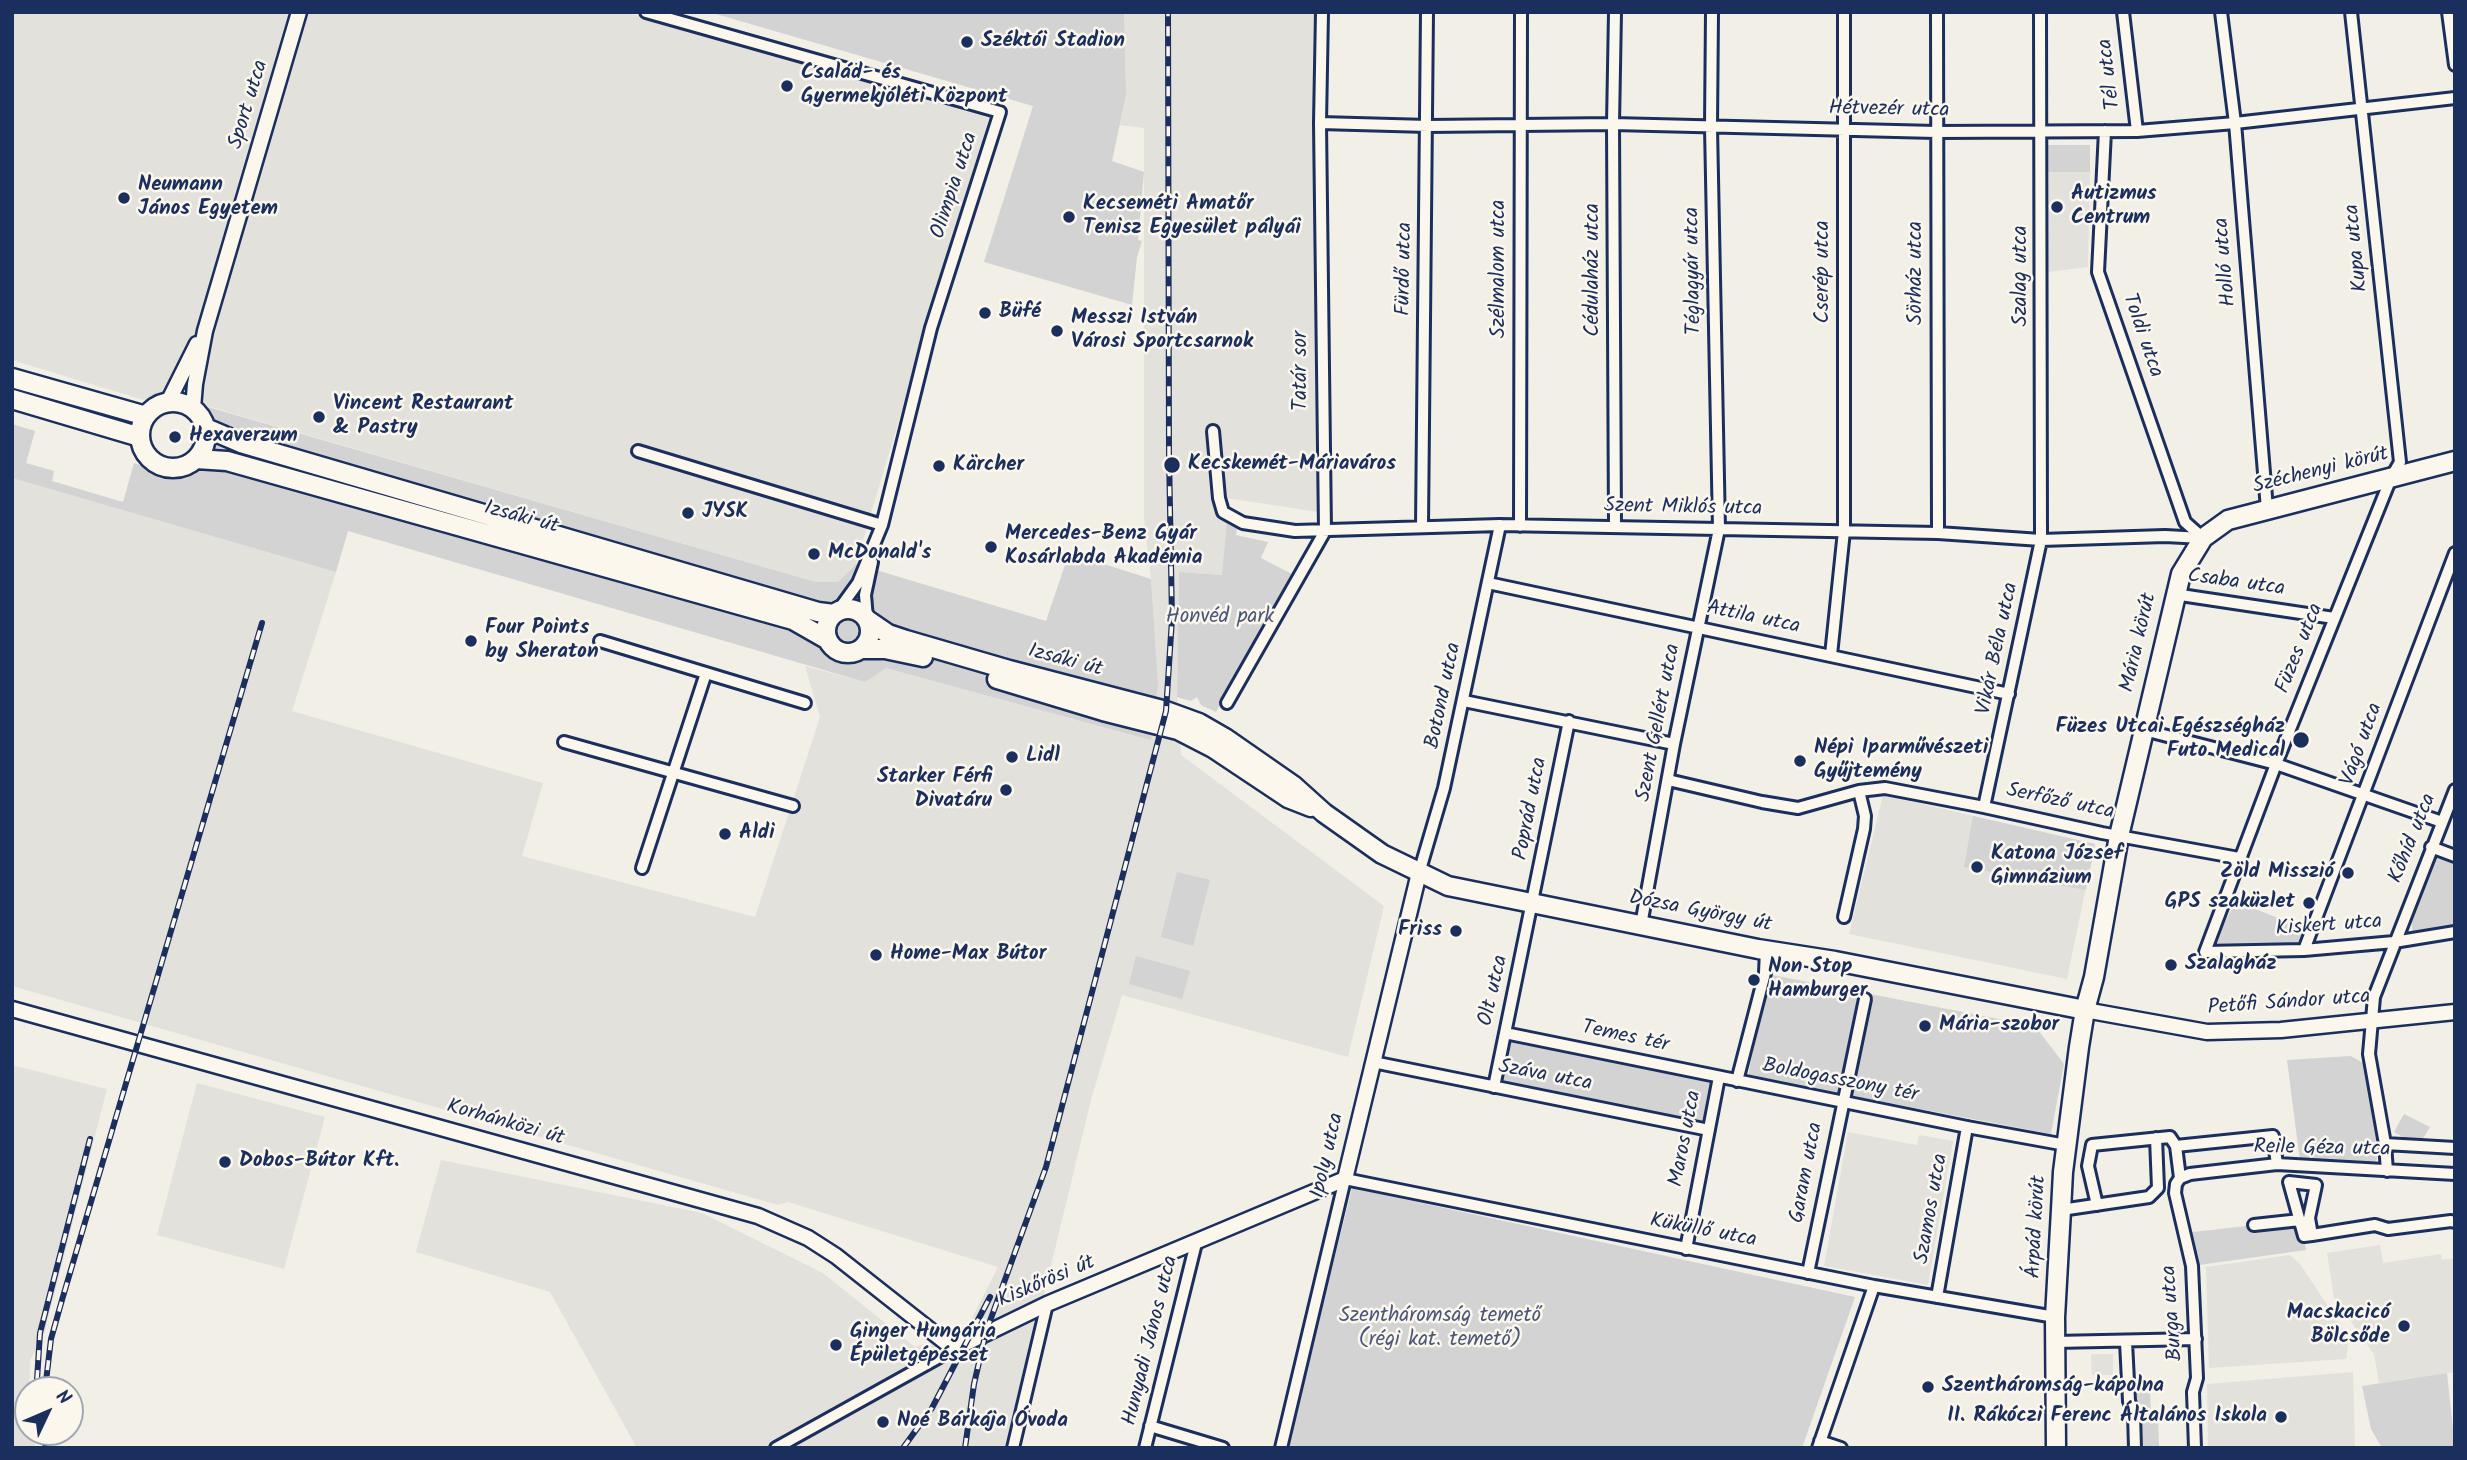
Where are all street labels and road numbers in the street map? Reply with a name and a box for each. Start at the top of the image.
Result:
street label: Tél utca [2094,37,2128,111]
street label: Sport utca [225,58,275,152]
street label: Hétvezér utca [1828,97,1950,125]
street label: Olimpia utca [927,130,985,242]
street label: Szélmalom utca [1487,200,1513,338]
street label: Cédulaház utca [1581,203,1607,337]
street label: Kupa utca [2341,203,2375,293]
street label: Téglagyár utca [1681,207,1709,335]
street label: Holló utca [2211,216,2243,308]
street label: Cserép utca [1811,220,1837,324]
street label: Sörház utca [1904,221,1930,325]
street label: Fürdő utca [1393,222,1419,316]
street label: Szalag utca [2009,225,2035,327]
street label: Toldi utca [2115,291,2167,381]
street label: Tatár sor [1289,331,1315,411]
street label: Széchenyi körút [2251,443,2391,501]
street label: Szent Miklós utca [1604,495,1762,523]
street label: Izsáki út [481,497,561,541]
street label: Csaba utca [2186,565,2286,603]
street label: Vikár Béla utca [1973,580,2025,718]
street label: Mária körút [2116,591,2164,695]
street label: Attila utca [1704,597,1802,641]
street label: Füzes utca [2272,600,2330,698]
street label: Izsáki út [1025,640,1105,684]
street label: Botond utca [1421,641,1469,751]
street label: Szent Gellért utca [1632,642,1688,804]
street label: Vágó utca [2336,700,2390,790]
street label: Poprád utca [1510,755,1554,863]
street label: Serfőző utca [2004,779,2116,827]
street label: Kőhíd utca [2385,790,2443,888]
street label: Dózsa György út [1626,887,1774,939]
street label: Kiskert utca [2275,911,2383,943]
street label: Olt utca [1475,953,1515,1029]
street label: Petőfi Sándor utca [2207,986,2371,1022]
street label: Temes tér [1579,1016,1671,1060]
street label: Boldogasszony tér [1760,1055,1920,1109]
street label: Száva utca [1496,1056,1594,1098]
street label: Maros utca [1665,1089,1709,1189]
street label: Korhánközi út [443,1095,567,1153]
street label: Ipoly utca [1307,1111,1351,1201]
street label: Garam utca [1786,1121,1830,1225]
street label: Reile Géza utca [2253,1136,2391,1164]
street label: Szamos utca [1911,1152,1955,1266]
street label: Árpád körút [2023,1175,2053,1279]
street label: Küküllő utca [1648,1209,1758,1255]
street label: Kiskőrösi út [995,1251,1099,1315]
street label: Hunyadi János utca [1119,1253,1185,1429]
street label: Burga utca [2158,1264,2190,1362]

